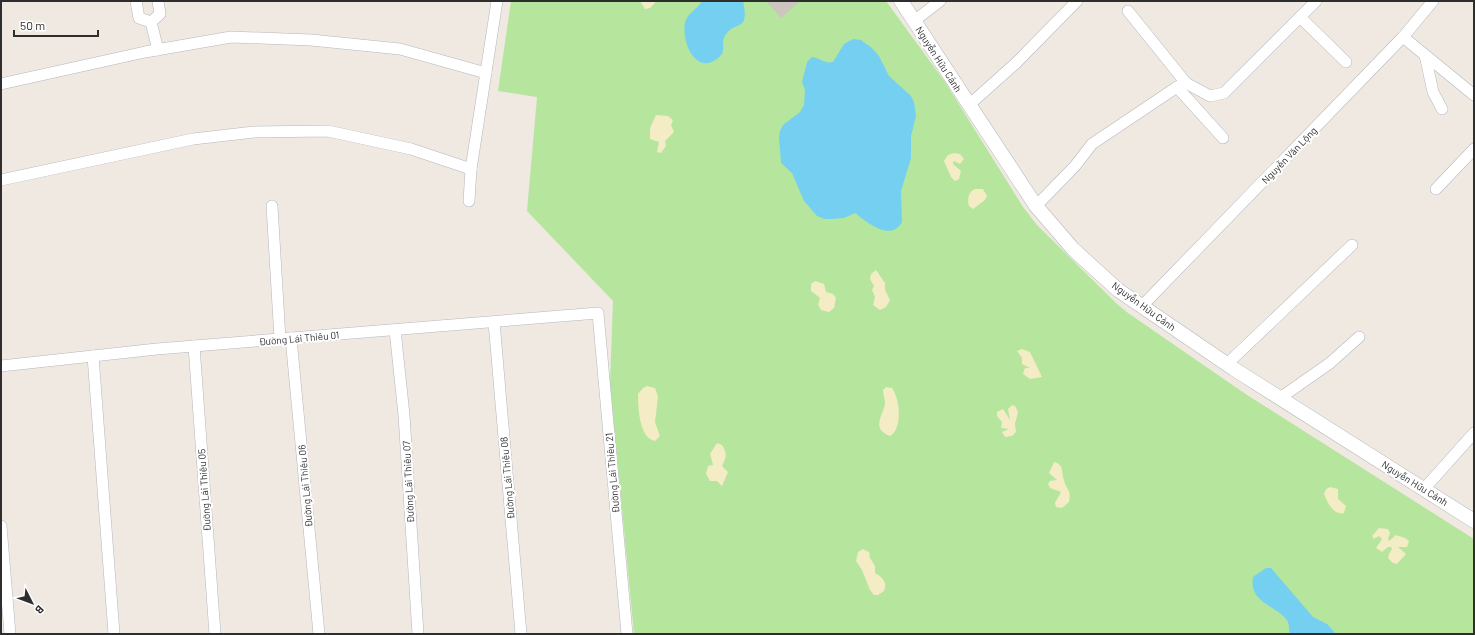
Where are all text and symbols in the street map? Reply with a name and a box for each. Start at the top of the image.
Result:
scale bar [14,12,98,38]
text: 50 m [20,18,45,32]
street label: Nguyễn Hữu Cảnh [913,24,965,94]
street label: Nguyễn Văn Lộng [1259,124,1319,186]
street label: Nguyễn Hữu Cảnh [1110,279,1178,333]
street label: Đường Lái Thiêu 01 [258,329,340,347]
street label: Đường Lái Thiêu 21 [603,432,621,514]
street label: Đường Lái Thiêu 08 [497,436,517,520]
street label: Đường Lái Thiêu 07 [400,440,416,523]
street label: Đường Lái Thiêu 06 [295,444,315,528]
street label: Đường Lái Thiêu 05 [195,448,213,532]
street label: Nguyễn Hữu Cảnh [1380,458,1450,508]
north arrow [12,583,52,623]
text: B [33,603,47,617]

